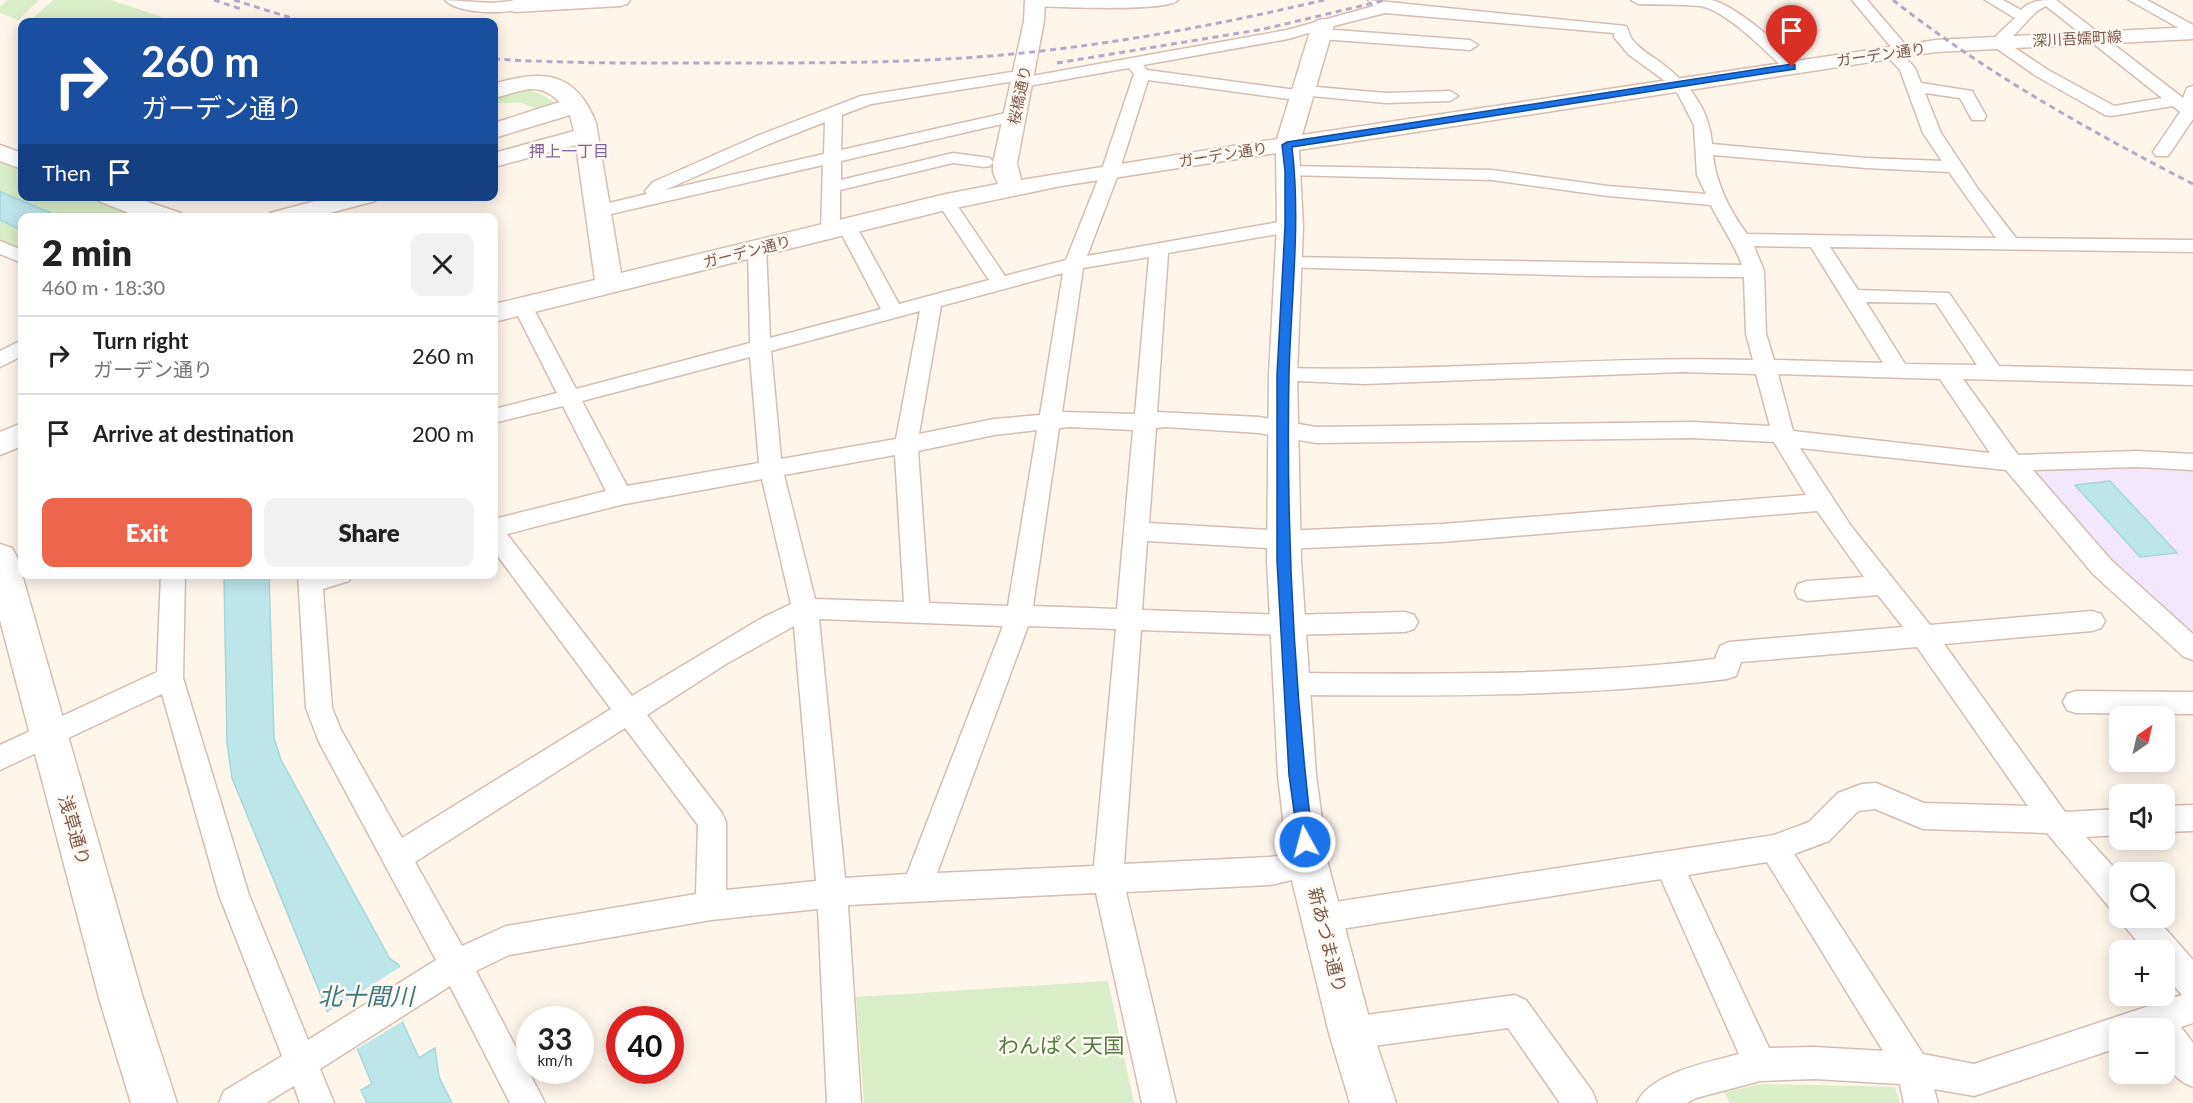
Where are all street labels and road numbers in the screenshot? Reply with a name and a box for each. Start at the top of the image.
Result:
street label: 深川吾嬬町線 [2032,27,2122,49]
street label: ガーデン通り [1835,39,1927,69]
street label: 桜橋通り [1004,64,1034,126]
street label: ガーデン通り [1177,138,1269,170]
street label: ガーデン通り [701,231,793,271]
street label: 浅草通り [55,792,95,868]
street label: 新あづま通り [1304,885,1352,995]

